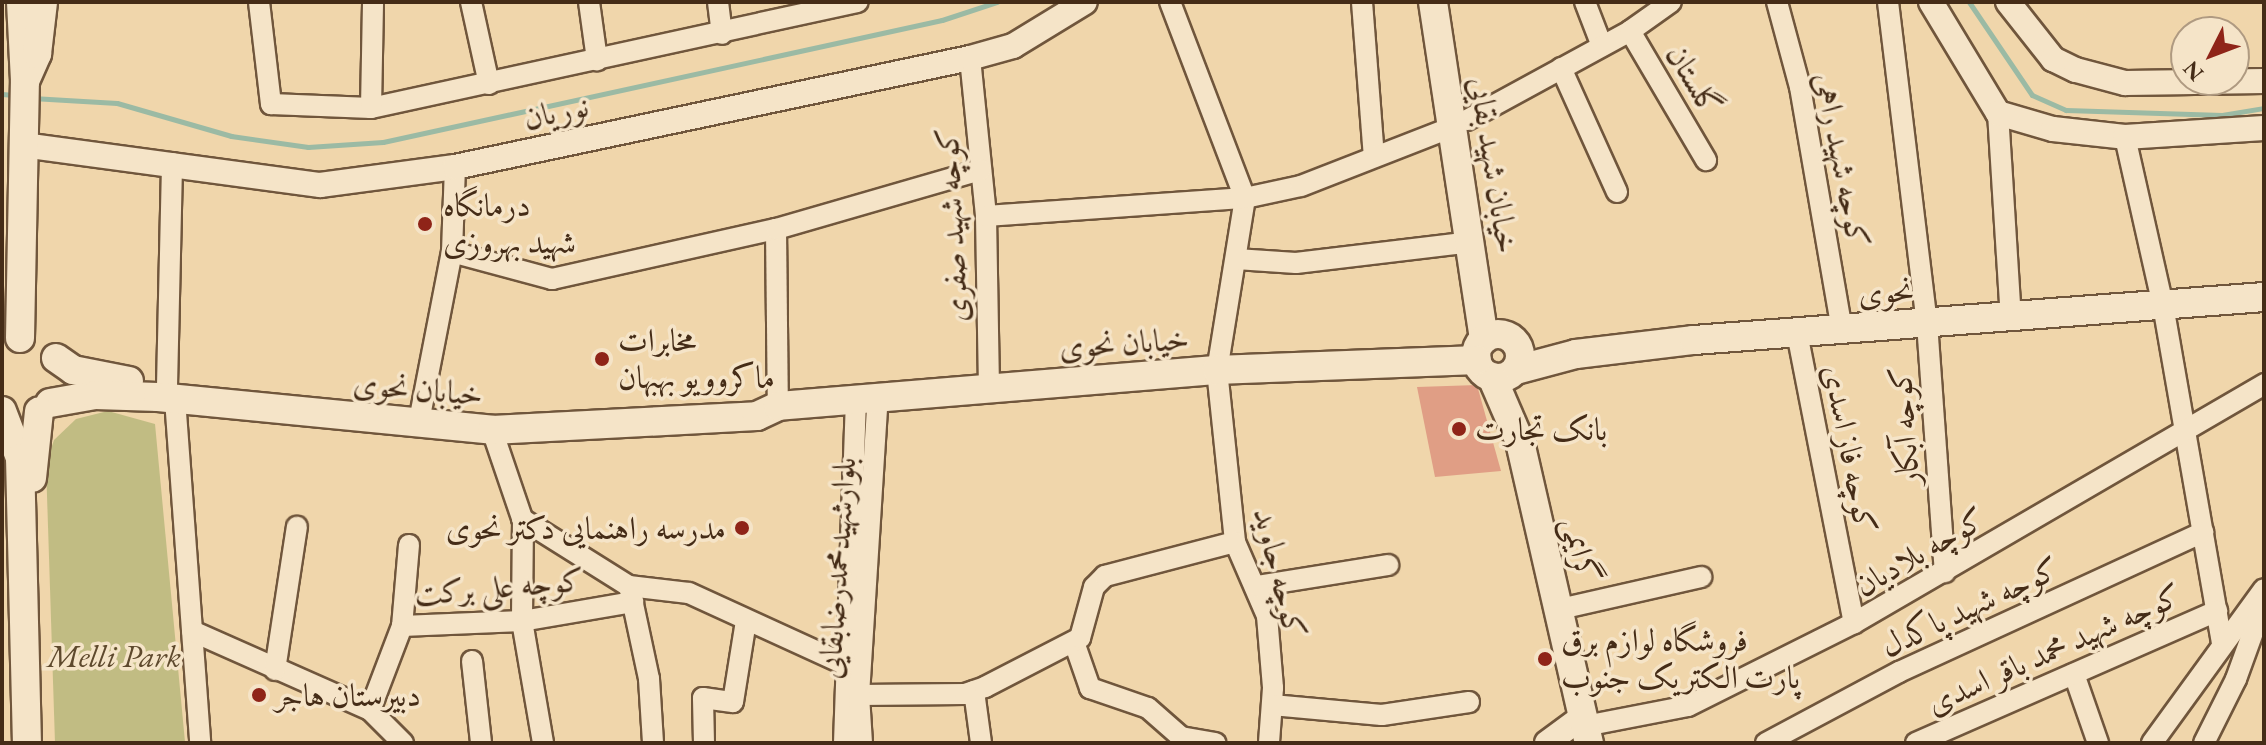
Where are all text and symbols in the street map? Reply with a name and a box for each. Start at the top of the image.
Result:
north arrow [2170,16,2250,96]
street label: گلستان [1658,37,1730,123]
text: N [2177,55,2210,87]
street label: کوچه شهید راهی [1806,69,1878,251]
street label: خیابان شهید بقایی [1461,74,1527,256]
street label: نوریان [520,86,592,138]
street label: کوچه شهید صفری [928,127,976,323]
place label: درمانگاه شهید بهروزی [443,187,576,262]
marker: درمانگاه شهید بهروزی [414,213,436,235]
street label: نحوی [1857,271,1915,313]
street label: خیابان نحوی [1058,319,1190,367]
place label: مخابرات ماکروویو بهبهان [618,322,775,397]
marker: مخابرات ماکروویو بهبهان [593,350,611,368]
street label: کوچه فاز اسدی [1815,362,1885,536]
street label: خیابان نحوی [351,364,485,414]
street label: کوچه آبکار [1881,365,1927,487]
place label: بانک تجارت [1475,410,1607,448]
marker: بانک تجارت [1450,420,1468,438]
street label: بلوارشهیدمحمدرضابقایی [810,456,864,680]
street label: کوچه بلادیان [1848,499,1992,605]
street label: کوچه جاوید [1245,504,1315,642]
place label: مدرسه راهنمایی دکتر نحوی [446,509,726,547]
street label: گرایمی [1555,513,1607,587]
marker: مدرسه راهنمایی دکتر نحوی [733,519,751,537]
street label: کوچه شهید پاکدل [1875,549,2065,665]
street label: کوچه علی برکت [413,560,585,614]
street label: کوچه شهید محمد باقر اسدی [1921,576,2187,722]
place label: فروشگاه لوازم برق پارت الکتریک جنوب [1561,622,1800,697]
park label: Melli Park [47,637,181,675]
marker: فروشگاه لوازم برق پارت الکتریک جنوب [1536,650,1554,668]
place label: دبیرستان هاجر [275,676,421,714]
marker: دبیرستان هاجر [250,686,268,704]

